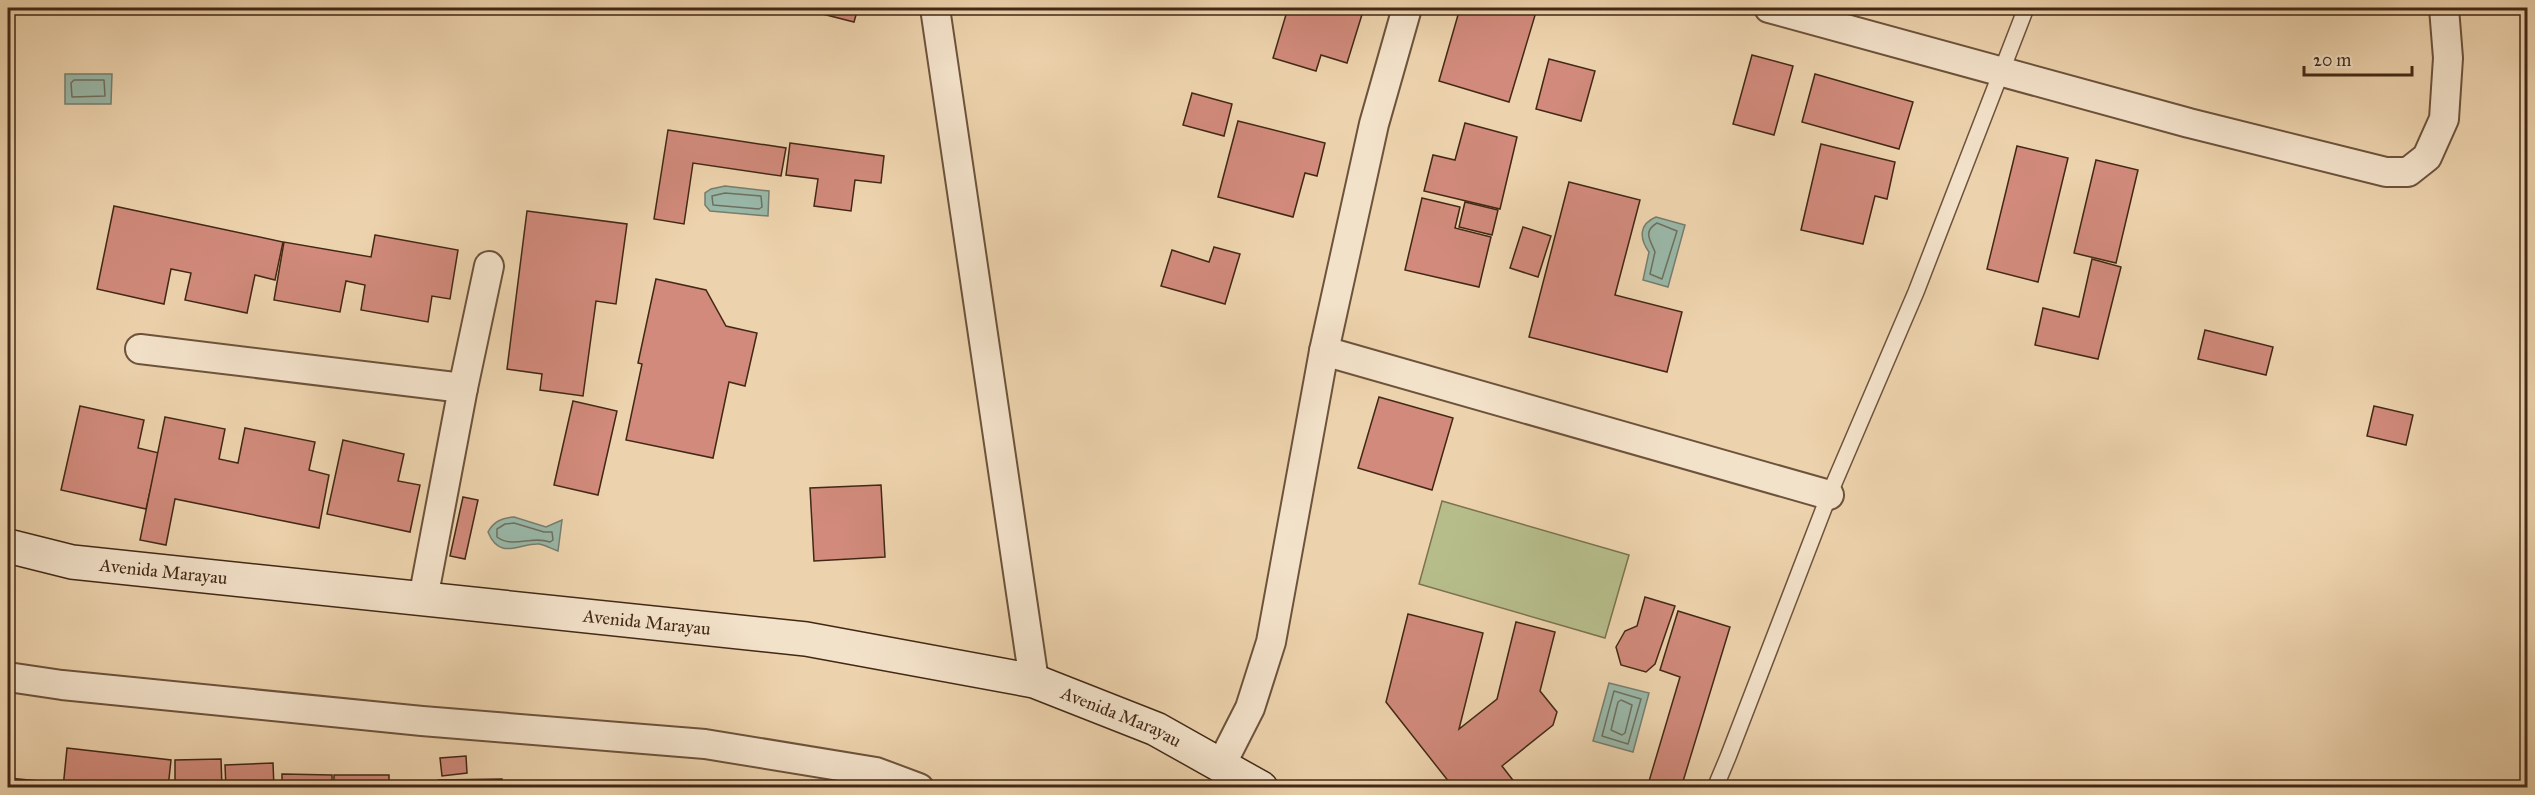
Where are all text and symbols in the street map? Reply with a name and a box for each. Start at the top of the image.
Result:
scale bar [2304,39,2412,77]
text: 20 m [2313,49,2351,71]
street label: Avenida Marayau [98,554,229,589]
street label: Avenida Marayau [581,605,712,640]
street label: Avenida Marayau [1057,681,1186,752]

